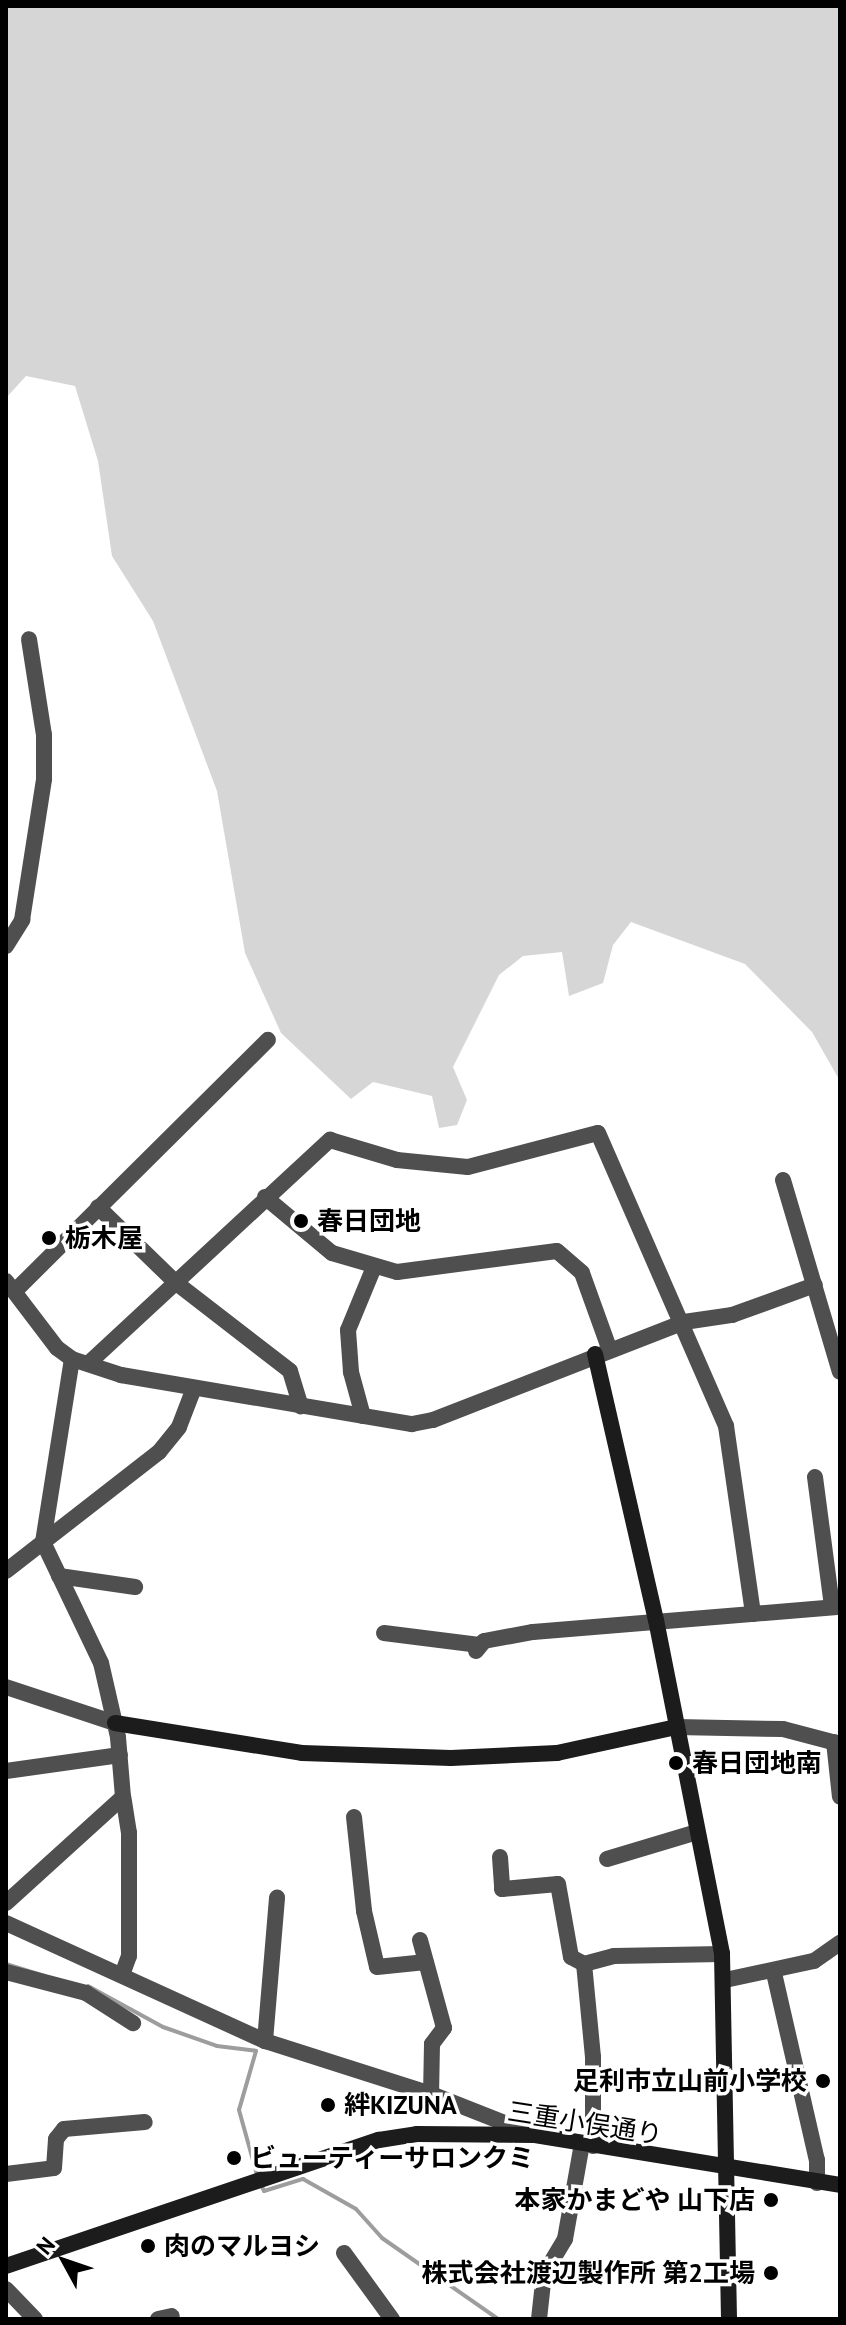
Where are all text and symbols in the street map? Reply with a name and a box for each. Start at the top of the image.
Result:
place label: 春日団地 [317,1205,421,1237]
marker: 春日団地 [292,1212,310,1230]
place label: 栃木屋 [65,1222,143,1254]
marker: 栃木屋 [40,1229,58,1247]
place label: 春日団地南 [692,1747,822,1779]
marker: 春日団地南 [667,1754,685,1772]
place label: 足利市立山前小学校 [573,2065,807,2097]
marker: 足利市立山前小学校 [814,2072,832,2090]
place label: 絆KIZUNA [344,2089,457,2121]
street label: 三重小俣通り [506,2095,664,2151]
marker: 絆KIZUNA [319,2096,337,2114]
place label: ビューティーサロンクミ [250,2142,536,2174]
marker: ビューティーサロンクミ [225,2149,243,2167]
place label: 本家かまどや 山下店 [514,2184,755,2216]
marker: 本家かまどや 山下店 [762,2191,780,2209]
north arrow [24,2221,104,2301]
place label: 肉のマルヨシ [164,2230,320,2262]
text: N [30,2231,61,2260]
marker: 肉のマルヨシ [139,2237,157,2255]
place label: 株式会社渡辺製作所 第2工場 [422,2257,755,2289]
marker: 株式会社渡辺製作所 第2工場 [762,2264,780,2282]

